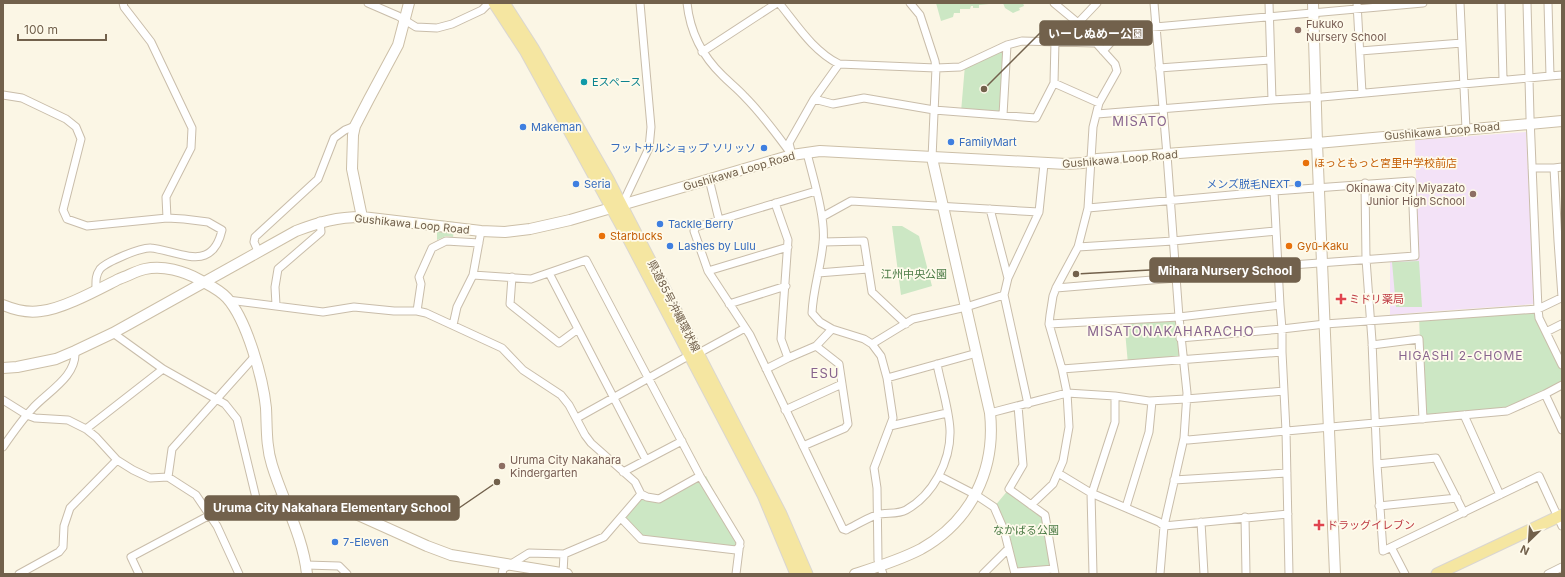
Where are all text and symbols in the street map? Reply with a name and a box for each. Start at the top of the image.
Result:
scale bar [18,16,106,42]
place label: Fukuko Nursery School [1306,17,1386,44]
callout: いーしぬめー公園 [1040,21,1152,45]
text: 100 m [24,22,58,37]
marker: Fukuko Nursery School [1293,25,1303,35]
text: いーしぬめー公園 [1048,26,1144,41]
place label: Eスペース [592,75,641,89]
marker: Eスペース [579,77,589,87]
district label: MISATO [1112,113,1168,129]
street label: Gushikawa Loop Road [1384,119,1500,143]
place label: Makeman [531,120,582,134]
marker: Makeman [518,122,528,132]
place label: FamilyMart [959,135,1017,149]
marker: FamilyMart [946,137,956,147]
place label: フットサルショップ ソリッソ [610,141,756,155]
marker: フットサルショップ ソリッソ [759,143,769,153]
street label: Gushikawa Loop Road [1062,147,1178,171]
street label: Gushikawa Loop Road [681,148,797,194]
place label: ほっともっと宮里中学校前店 [1314,156,1457,170]
marker: ほっともっと宮里中学校前店 [1301,158,1311,168]
place label: Seria [584,177,611,191]
place label: メンズ脱毛NEXT [1206,177,1290,191]
marker: Seria [571,179,581,189]
marker: メンズ脱毛NEXT [1293,179,1303,189]
place label: Okinawa City Miyazato Junior High School [1346,181,1465,208]
marker: Okinawa City Miyazato Junior High School [1468,189,1478,199]
street label: Gushikawa Loop Road [354,211,470,237]
place label: Tackle Berry [668,217,733,231]
marker: Tackle Berry [655,219,665,229]
place label: Starbucks [610,229,663,243]
marker: Starbucks [597,231,607,241]
place label: Lashes by Lulu [678,239,756,253]
place label: Gyū-Kaku [1297,239,1349,253]
marker: Lashes by Lulu [665,241,675,251]
marker: Gyū-Kaku [1284,241,1294,251]
street label: 県道85号沖縄環状線 [645,258,703,354]
callout: Mihara Nursery School [1150,258,1300,282]
text: Mihara Nursery School [1158,263,1292,278]
park label: 江州中央公園 [881,267,947,281]
place label: ミドリ薬局 [1349,292,1404,306]
marker: ミドリ薬局 [1336,294,1346,304]
district label: MISATONAKAHARACHO [1087,323,1255,339]
district label: HIGASHI 2-CHOME [1398,348,1524,363]
district label: ESU [811,365,839,381]
place label: Uruma City Nakahara Kindergarten [510,453,621,480]
marker: Uruma City Nakahara Kindergarten [497,461,507,471]
callout: Uruma City Nakahara Elementary School [205,496,459,520]
text: Uruma City Nakahara Elementary School [213,500,451,515]
place label: ドラッグイレブン [1327,518,1415,532]
marker: ドラッグイレブン [1314,520,1324,530]
north arrow [1509,521,1549,561]
park label: なかばる公園 [993,523,1059,537]
place label: 7-Eleven [343,535,389,549]
marker: 7-Eleven [330,537,340,547]
text: N [1518,542,1532,558]

